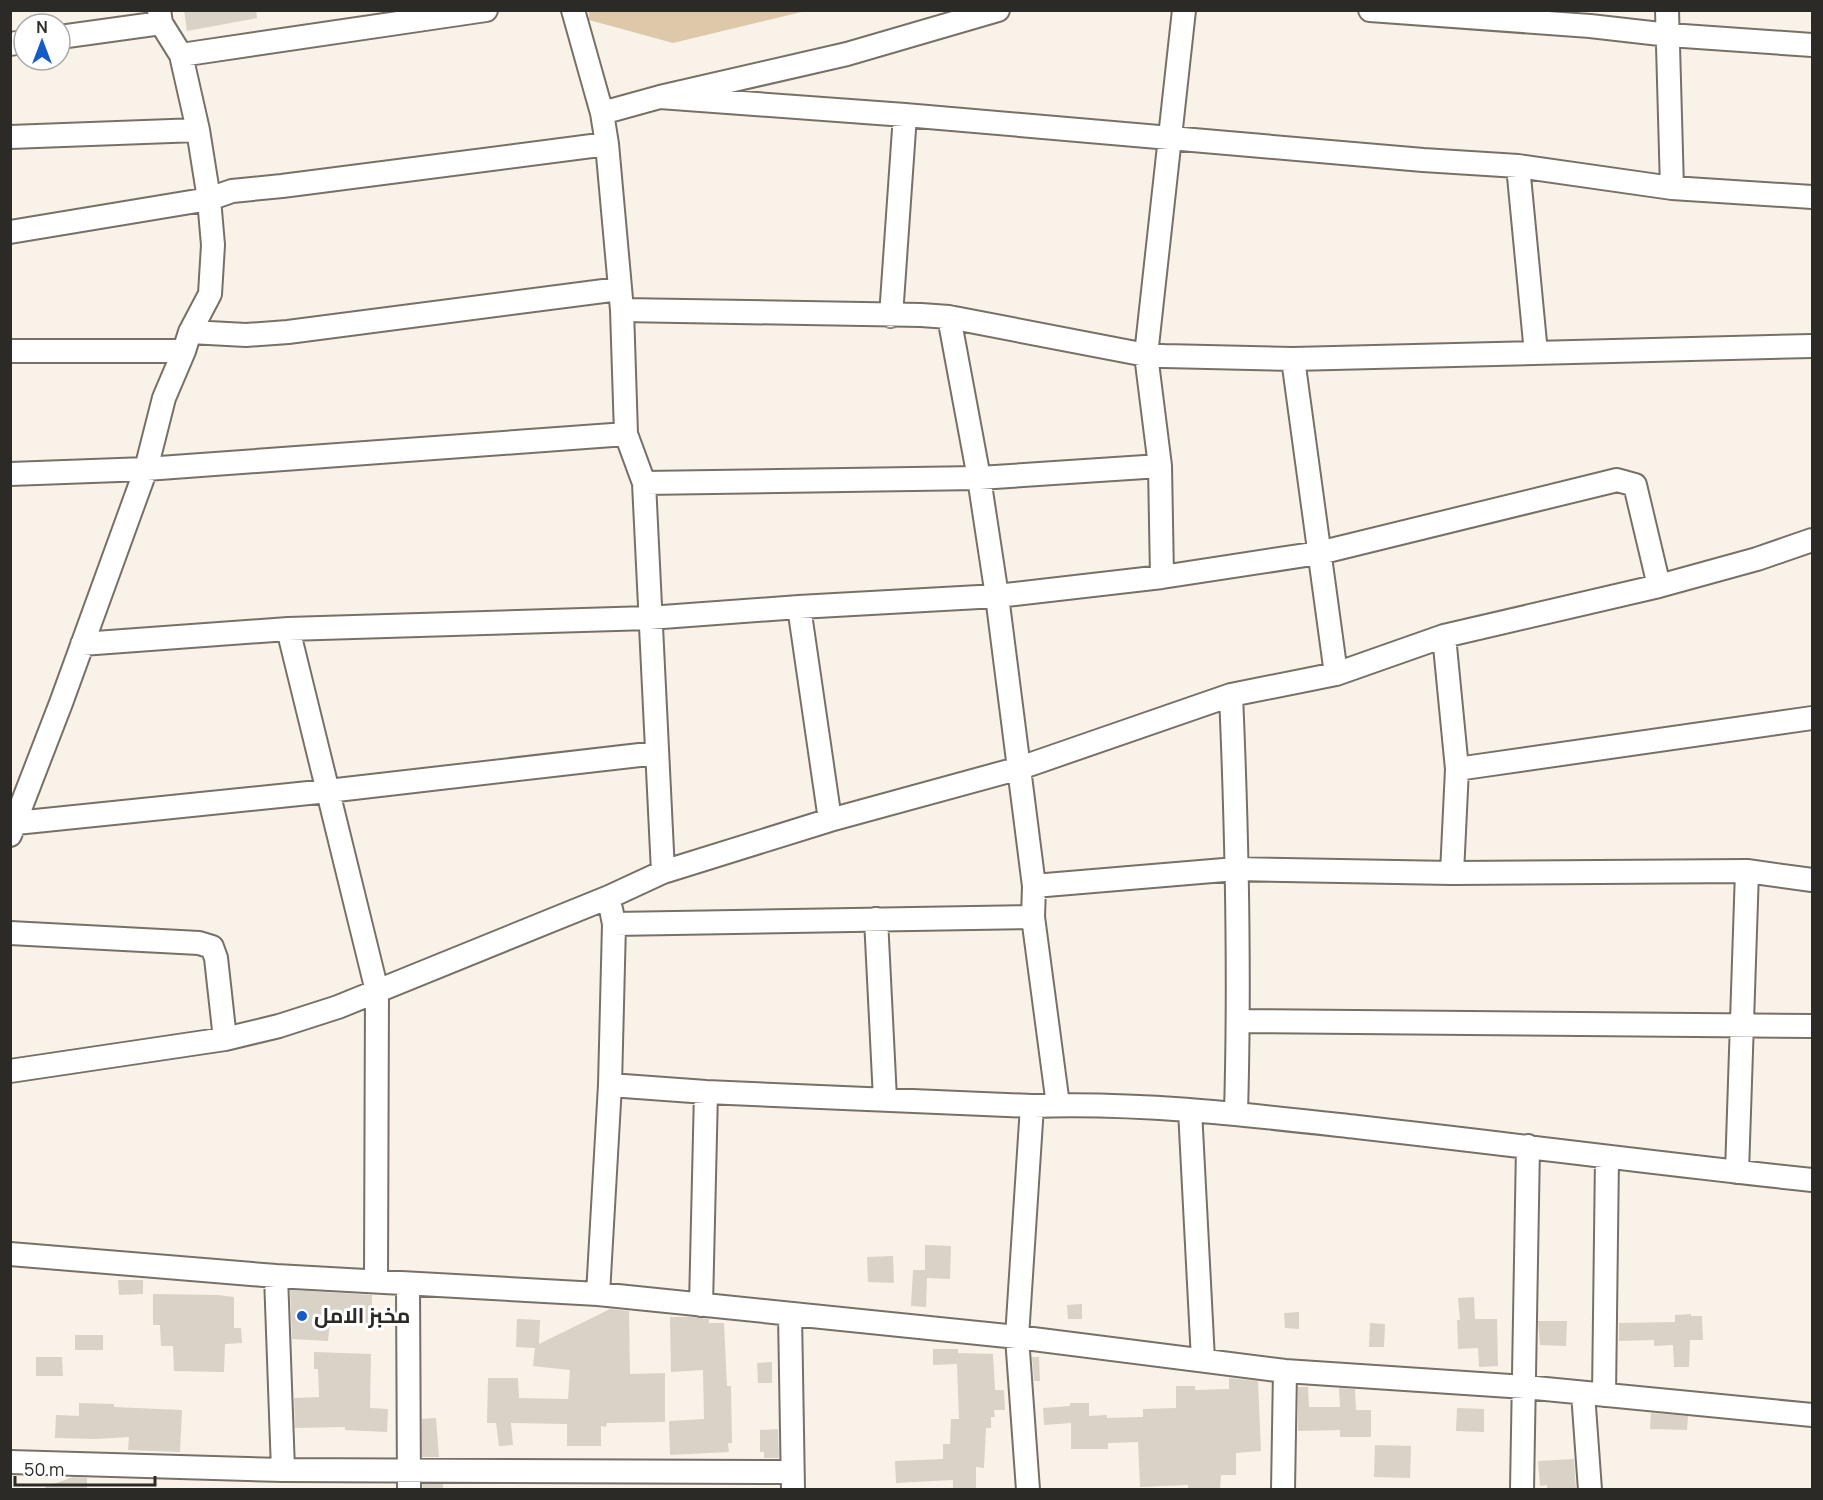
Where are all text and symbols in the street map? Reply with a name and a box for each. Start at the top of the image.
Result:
north arrow [12,12,72,72]
text: N [36,16,48,38]
place label: مخبز الامل [314,1301,410,1329]
marker: مخبز الامل [295,1309,309,1323]
scale bar [15,1449,154,1487]
text: 50 m [24,1457,64,1481]

